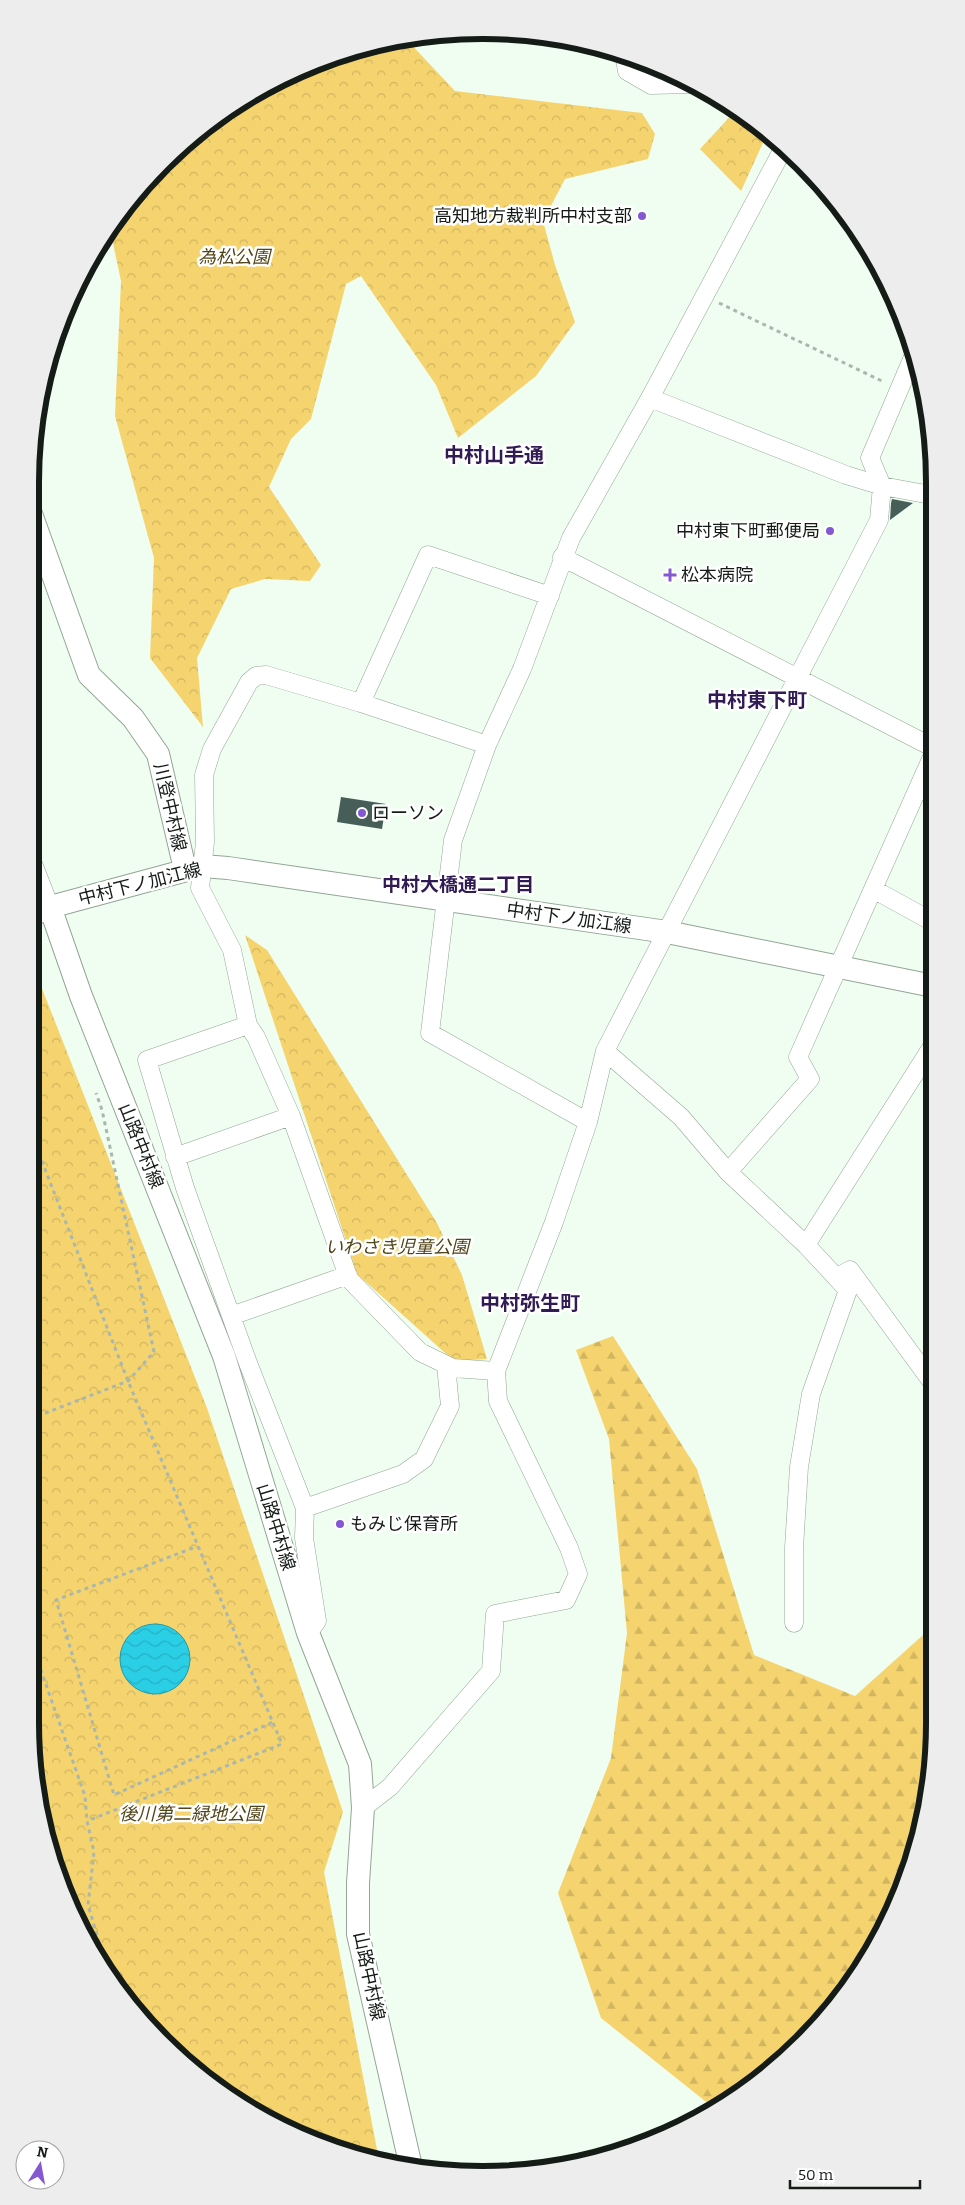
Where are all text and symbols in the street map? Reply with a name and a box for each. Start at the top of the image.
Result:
place label: 高知地方裁判所中村支部 [434,205,632,227]
marker: 高知地方裁判所中村支部 [636,210,648,222]
park label: 為松公園 [198,246,273,268]
district label: 中村山手通 [444,443,544,467]
place label: 中村東下町郵便局 [676,520,820,542]
marker: 中村東下町郵便局 [824,525,836,537]
place label: 松本病院 [681,564,753,586]
marker: 松本病院 [663,568,677,582]
district label: 中村東下町 [707,688,807,712]
street label: 川登中村線 [149,761,191,853]
place label: ローソン [372,802,444,824]
marker: ローソン [356,807,368,819]
street label: 中村下ノ加江線 [76,858,204,910]
district label: 中村大橋通二丁目 [382,873,534,896]
street label: 中村下ノ加江線 [505,898,633,938]
street label: 山路中村線 [114,1100,168,1192]
park label: いわさき児童公園 [325,1236,472,1258]
district label: 中村弥生町 [480,1291,580,1315]
street label: 山路中村線 [252,1481,300,1573]
place label: もみじ保育所 [350,1513,458,1535]
marker: もみじ保育所 [334,1518,346,1530]
park label: 後川第二緑地公園 [119,1803,266,1825]
street label: 山路中村線 [349,1930,389,2022]
north arrow [15,2140,65,2190]
text: N [35,2143,49,2162]
scale bar [790,2158,920,2190]
text: 50 m [798,2166,834,2184]

